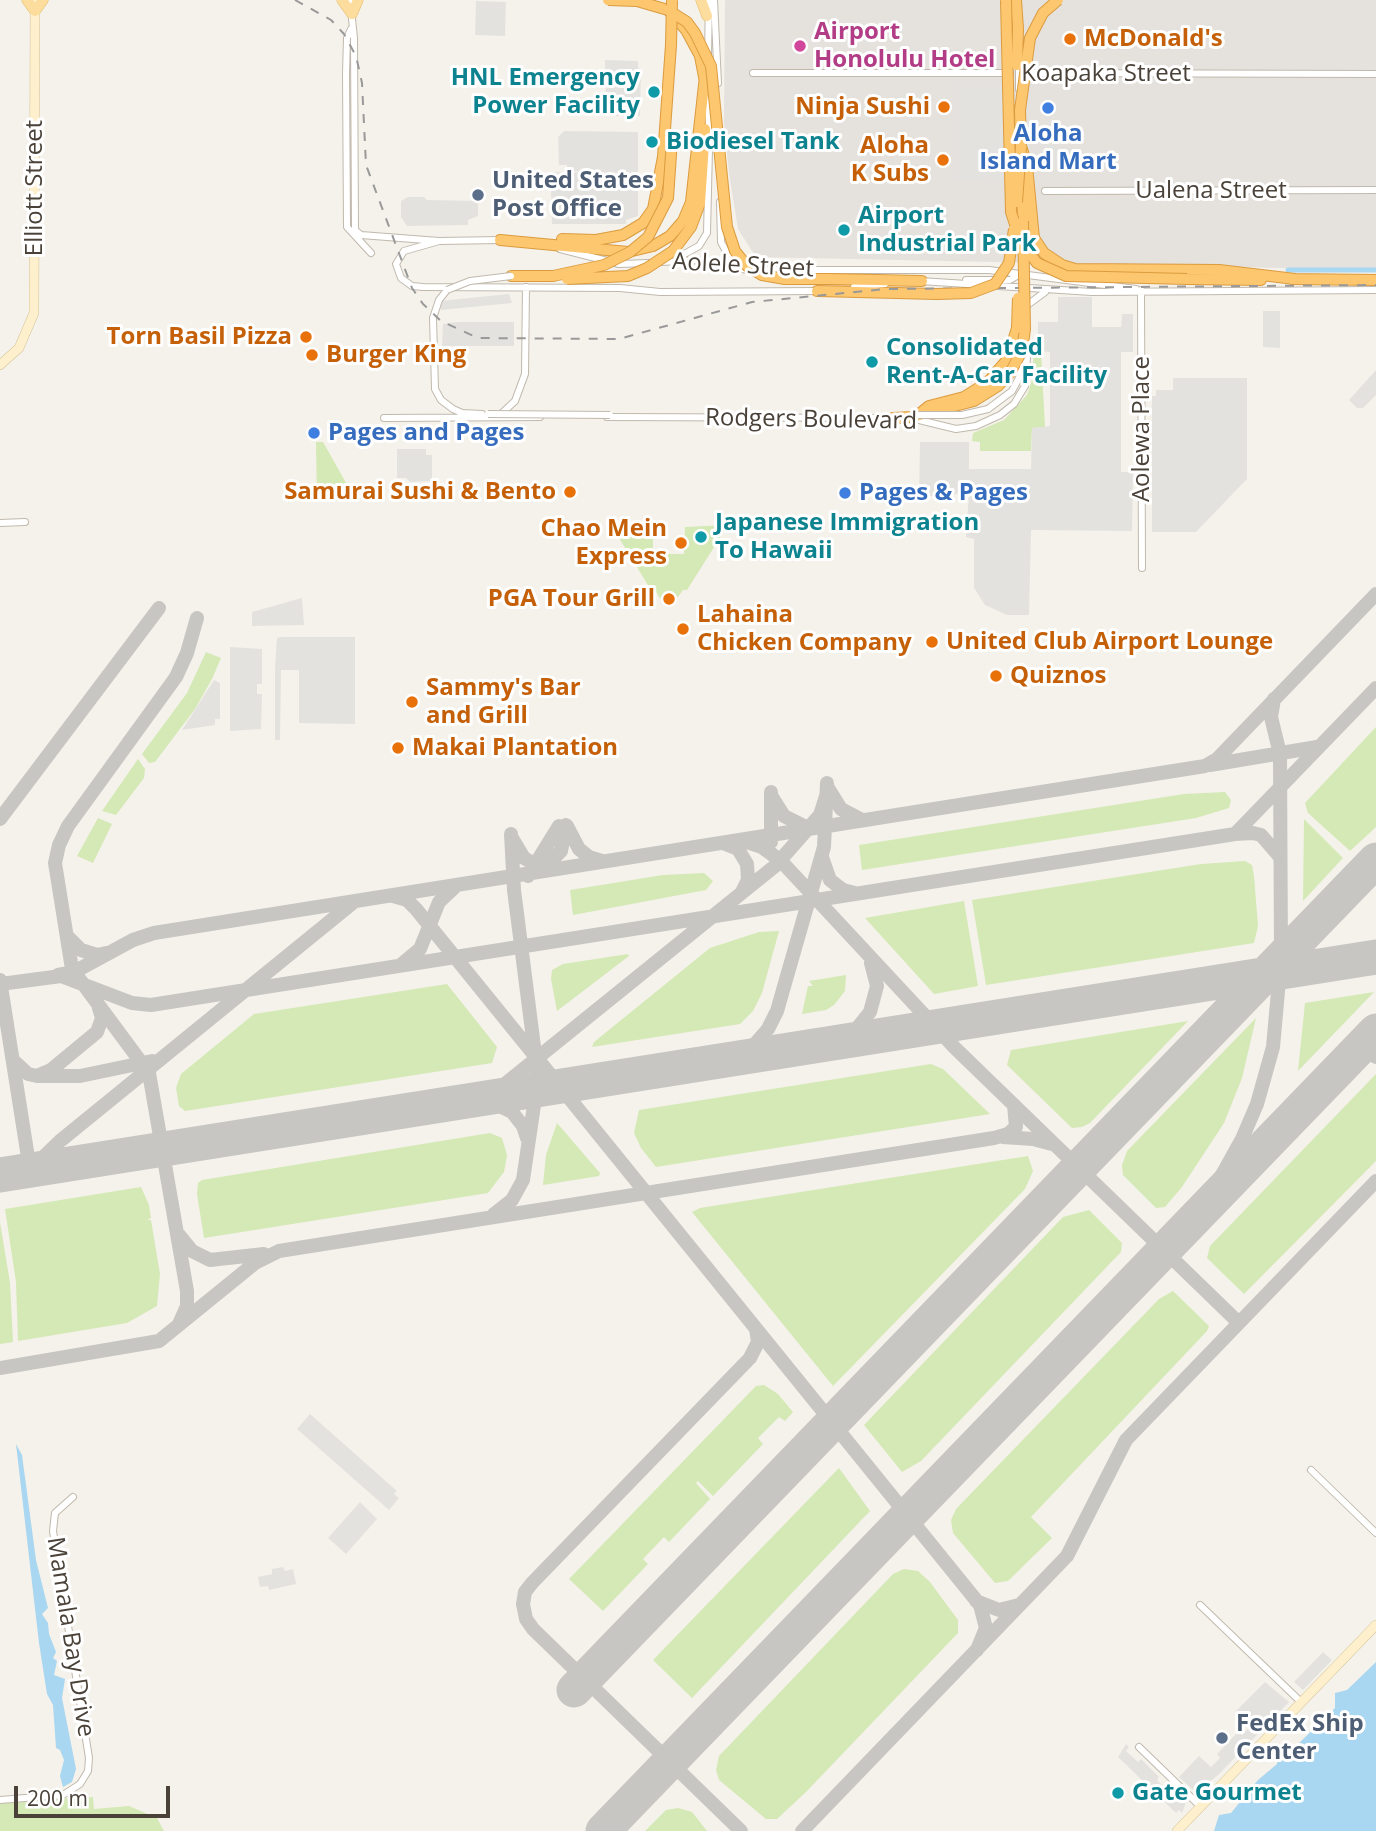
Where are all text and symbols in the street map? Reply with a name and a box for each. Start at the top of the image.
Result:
place label: Airport Honolulu Hotel [814,18,995,74]
place label: McDonald's [1084,25,1223,53]
marker: McDonald's [1062,31,1078,47]
marker: Airport Honolulu Hotel [792,38,808,54]
street label: Koapaka Street [1021,60,1191,88]
place label: HNL Emergency Power Facility [451,64,640,120]
marker: HNL Emergency Power Facility [646,84,662,100]
place label: Ninja Sushi [795,93,930,121]
marker: Ninja Sushi [936,99,952,115]
marker: Aloha Island Mart [1040,100,1056,116]
street label: Elliott Street [21,120,49,256]
place label: Aloha Island Mart [979,120,1117,176]
place label: Biodiesel Tank [666,128,840,156]
place label: Aloha K Subs [851,132,929,188]
marker: Biodiesel Tank [644,134,660,150]
marker: Aloha K Subs [935,152,951,168]
place label: United States Post Office [492,167,654,223]
street label: Ualena Street [1135,177,1287,205]
marker: United States Post Office [470,187,486,203]
place label: Airport Industrial Park [858,202,1037,258]
marker: Airport Industrial Park [836,222,852,238]
street label: Aolele Street [671,248,815,284]
place label: Torn Basil Pizza [107,323,292,351]
marker: Torn Basil Pizza [298,329,314,345]
place label: Consolidated Rent-A-Car Facility [886,334,1107,390]
place label: Burger King [326,341,466,369]
marker: Burger King [304,347,320,363]
marker: Consolidated Rent-A-Car Facility [864,354,880,370]
street label: Aolewa Place [1128,356,1156,502]
street label: Rodgers Boulevard [705,404,917,436]
place label: Pages and Pages [328,419,524,447]
marker: Pages and Pages [306,425,322,441]
place label: Samurai Sushi & Bento [284,478,556,506]
place label: Pages & Pages [859,479,1028,507]
marker: Samurai Sushi & Bento [562,484,578,500]
marker: Pages & Pages [837,485,853,501]
place label: Japanese Immigration To Hawaii [715,509,979,565]
place label: Chao Mein Express [540,515,667,571]
marker: Japanese Immigration To Hawaii [693,529,709,545]
marker: Chao Mein Express [673,535,689,551]
place label: PGA Tour Grill [488,585,655,613]
marker: PGA Tour Grill [661,591,677,607]
place label: Lahaina Chicken Company [697,601,912,657]
marker: Lahaina Chicken Company [675,621,691,637]
place label: United Club Airport Lounge [946,628,1273,656]
marker: United Club Airport Lounge [924,634,940,650]
place label: Quiznos [1010,662,1106,690]
marker: Quiznos [988,668,1004,684]
place label: Sammy's Bar and Grill [426,674,581,730]
marker: Sammy's Bar and Grill [404,694,420,710]
place label: Makai Plantation [412,734,618,762]
marker: Makai Plantation [390,740,406,756]
street label: Mamala Bay Drive [40,1535,100,1739]
place label: FedEx Ship Center [1236,1710,1364,1766]
marker: FedEx Ship Center [1214,1730,1230,1746]
scale bar [18,1772,173,1816]
place label: Gate Gourmet [1132,1779,1302,1807]
text: 200 m [27,1784,88,1812]
marker: Gate Gourmet [1110,1785,1126,1801]

